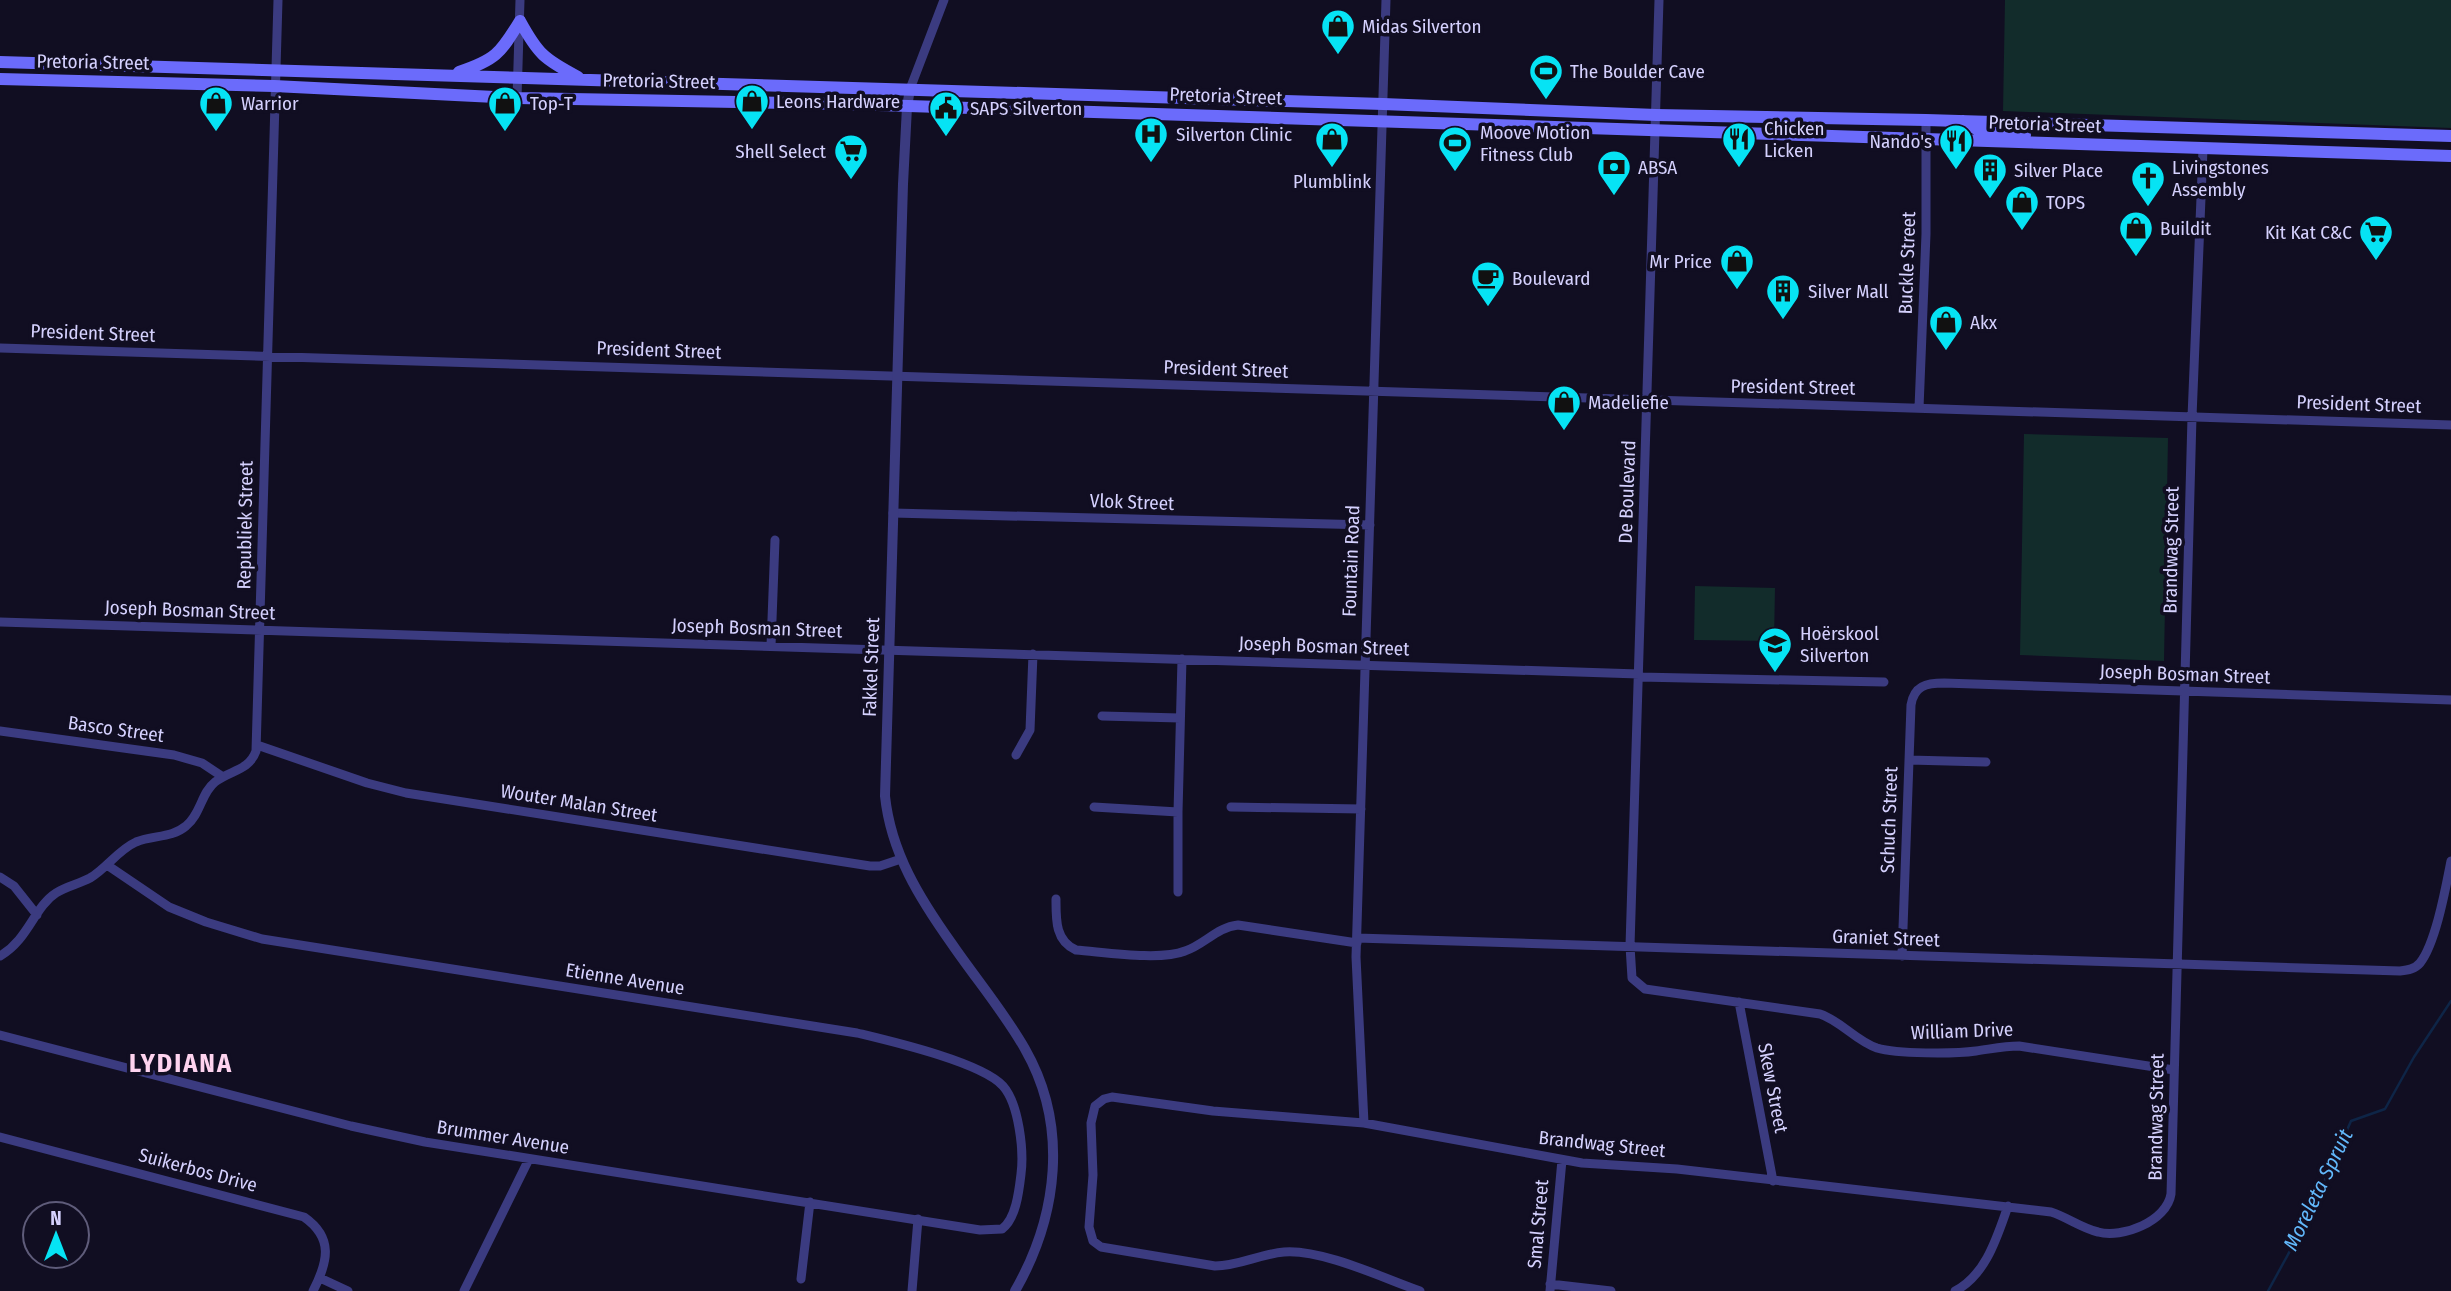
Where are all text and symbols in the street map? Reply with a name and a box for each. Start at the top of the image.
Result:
shop icon: Midas Silverton [1319,7,1357,56]
place label: Midas Silverton [1362,15,1482,38]
street label: Pretoria Street [36,50,150,74]
sports icon: The Boulder Cave [1527,52,1565,101]
place label: The Boulder Cave [1570,60,1705,83]
street label: Pretoria Street [602,69,716,93]
shop icon: Leons Hardware [733,82,771,131]
street label: Pretoria Street [1169,83,1284,109]
shop icon: Warrior [197,84,235,133]
shop icon: Top-T [486,84,524,133]
public building icon: SAPS Silverton [927,89,965,138]
place label: Leons Hardware [776,90,900,113]
place label: Warrior [241,92,299,115]
place label: Top-T [530,92,573,115]
place label: SAPS Silverton [970,97,1082,120]
street label: Pretoria Street [1988,111,2103,137]
hospital icon: Silverton Clinic [1132,115,1170,164]
place label: Chicken Licken [1764,117,1824,162]
shop icon: Plumblink [1313,120,1351,169]
restaurant icon: Chicken Licken [1720,120,1758,169]
place label: Moove Motion Fitness Club [1480,121,1590,166]
restaurant icon: Nando's [1937,122,1975,171]
place label: Silverton Clinic [1176,123,1292,146]
sports icon: Moove Motion Fitness Club [1436,124,1474,173]
place label: Nando's [1869,130,1932,153]
supermarket icon: Shell Select [832,132,870,181]
place label: Shell Select [735,140,827,163]
bank icon: ABSA [1595,148,1633,197]
building icon: Silver Place [1971,151,2009,200]
place label: ABSA [1638,156,1677,179]
place label: Livingstones Assembly [2172,156,2269,201]
place label: Silver Place [2014,159,2103,182]
church icon: Livingstones Assembly [2129,159,2167,208]
place label: Plumblink [1293,170,1371,193]
shop icon: TOPS [2003,183,2041,232]
place label: TOPS [2046,191,2085,214]
shop icon: Buildit [2117,209,2155,258]
street label: Buckle Street [1894,210,1920,315]
supermarket icon: Kit Kat C&C [2357,213,2395,262]
place label: Buildit [2160,217,2212,240]
place label: Kit Kat C&C [2265,221,2352,244]
shop icon: Mr Price [1718,242,1756,291]
place label: Mr Price [1649,250,1712,273]
cafe icon: Boulevard [1469,259,1507,308]
place label: Boulevard [1512,267,1590,290]
building icon: Silver Mall [1764,272,1802,321]
place label: Silver Mall [1808,280,1889,303]
shop icon: Akx [1927,303,1965,352]
place label: Akx [1970,311,1998,334]
street label: President Street [30,319,157,347]
street label: President Street [596,336,723,364]
street label: President Street [1163,355,1290,383]
street label: President Street [1730,374,1856,400]
shop icon: Madeliefie [1545,383,1583,432]
street label: President Street [2296,390,2423,418]
place label: Madeliefie [1588,391,1669,414]
street label: De Boulevard [1614,440,1640,544]
street label: Republiek Street [232,460,258,590]
street label: Brandwag Street [2158,485,2184,614]
street label: Vlok Street [1089,489,1175,515]
street label: Fountain Road [1338,505,1364,617]
street label: Joseph Bosman Street [104,596,277,625]
street label: Joseph Bosman Street [671,614,844,643]
street label: Fakkel Street [858,616,884,717]
place label: Hoërskool Silverton [1800,622,1879,667]
school or university icon: Hoërskool Silverton [1756,625,1794,674]
street label: Joseph Bosman Street [1238,632,1411,661]
street label: Joseph Bosman Street [2099,660,2272,689]
street label: Basco Street [67,711,166,747]
street label: Schuch Street [1876,765,1902,874]
street label: Wouter Malan Street [499,779,660,827]
street label: Graniet Street [1832,925,1941,951]
street label: Etienne Avenue [564,958,686,1000]
street label: William Drive [1910,1018,2014,1044]
street label: Skew Street [1753,1041,1793,1136]
district label: LYDIANA [129,1048,233,1079]
street label: Brandwag Street [2143,1052,2169,1181]
street label: Brummer Avenue [435,1115,571,1159]
water label: Moreleta Spruit [2277,1125,2359,1255]
street label: Brandwag Street [1537,1126,1667,1162]
street label: Suikerbos Drive [136,1143,260,1197]
street label: Smal Street [1523,1178,1553,1270]
north arrow [21,1200,91,1270]
text: N [50,1207,62,1230]

